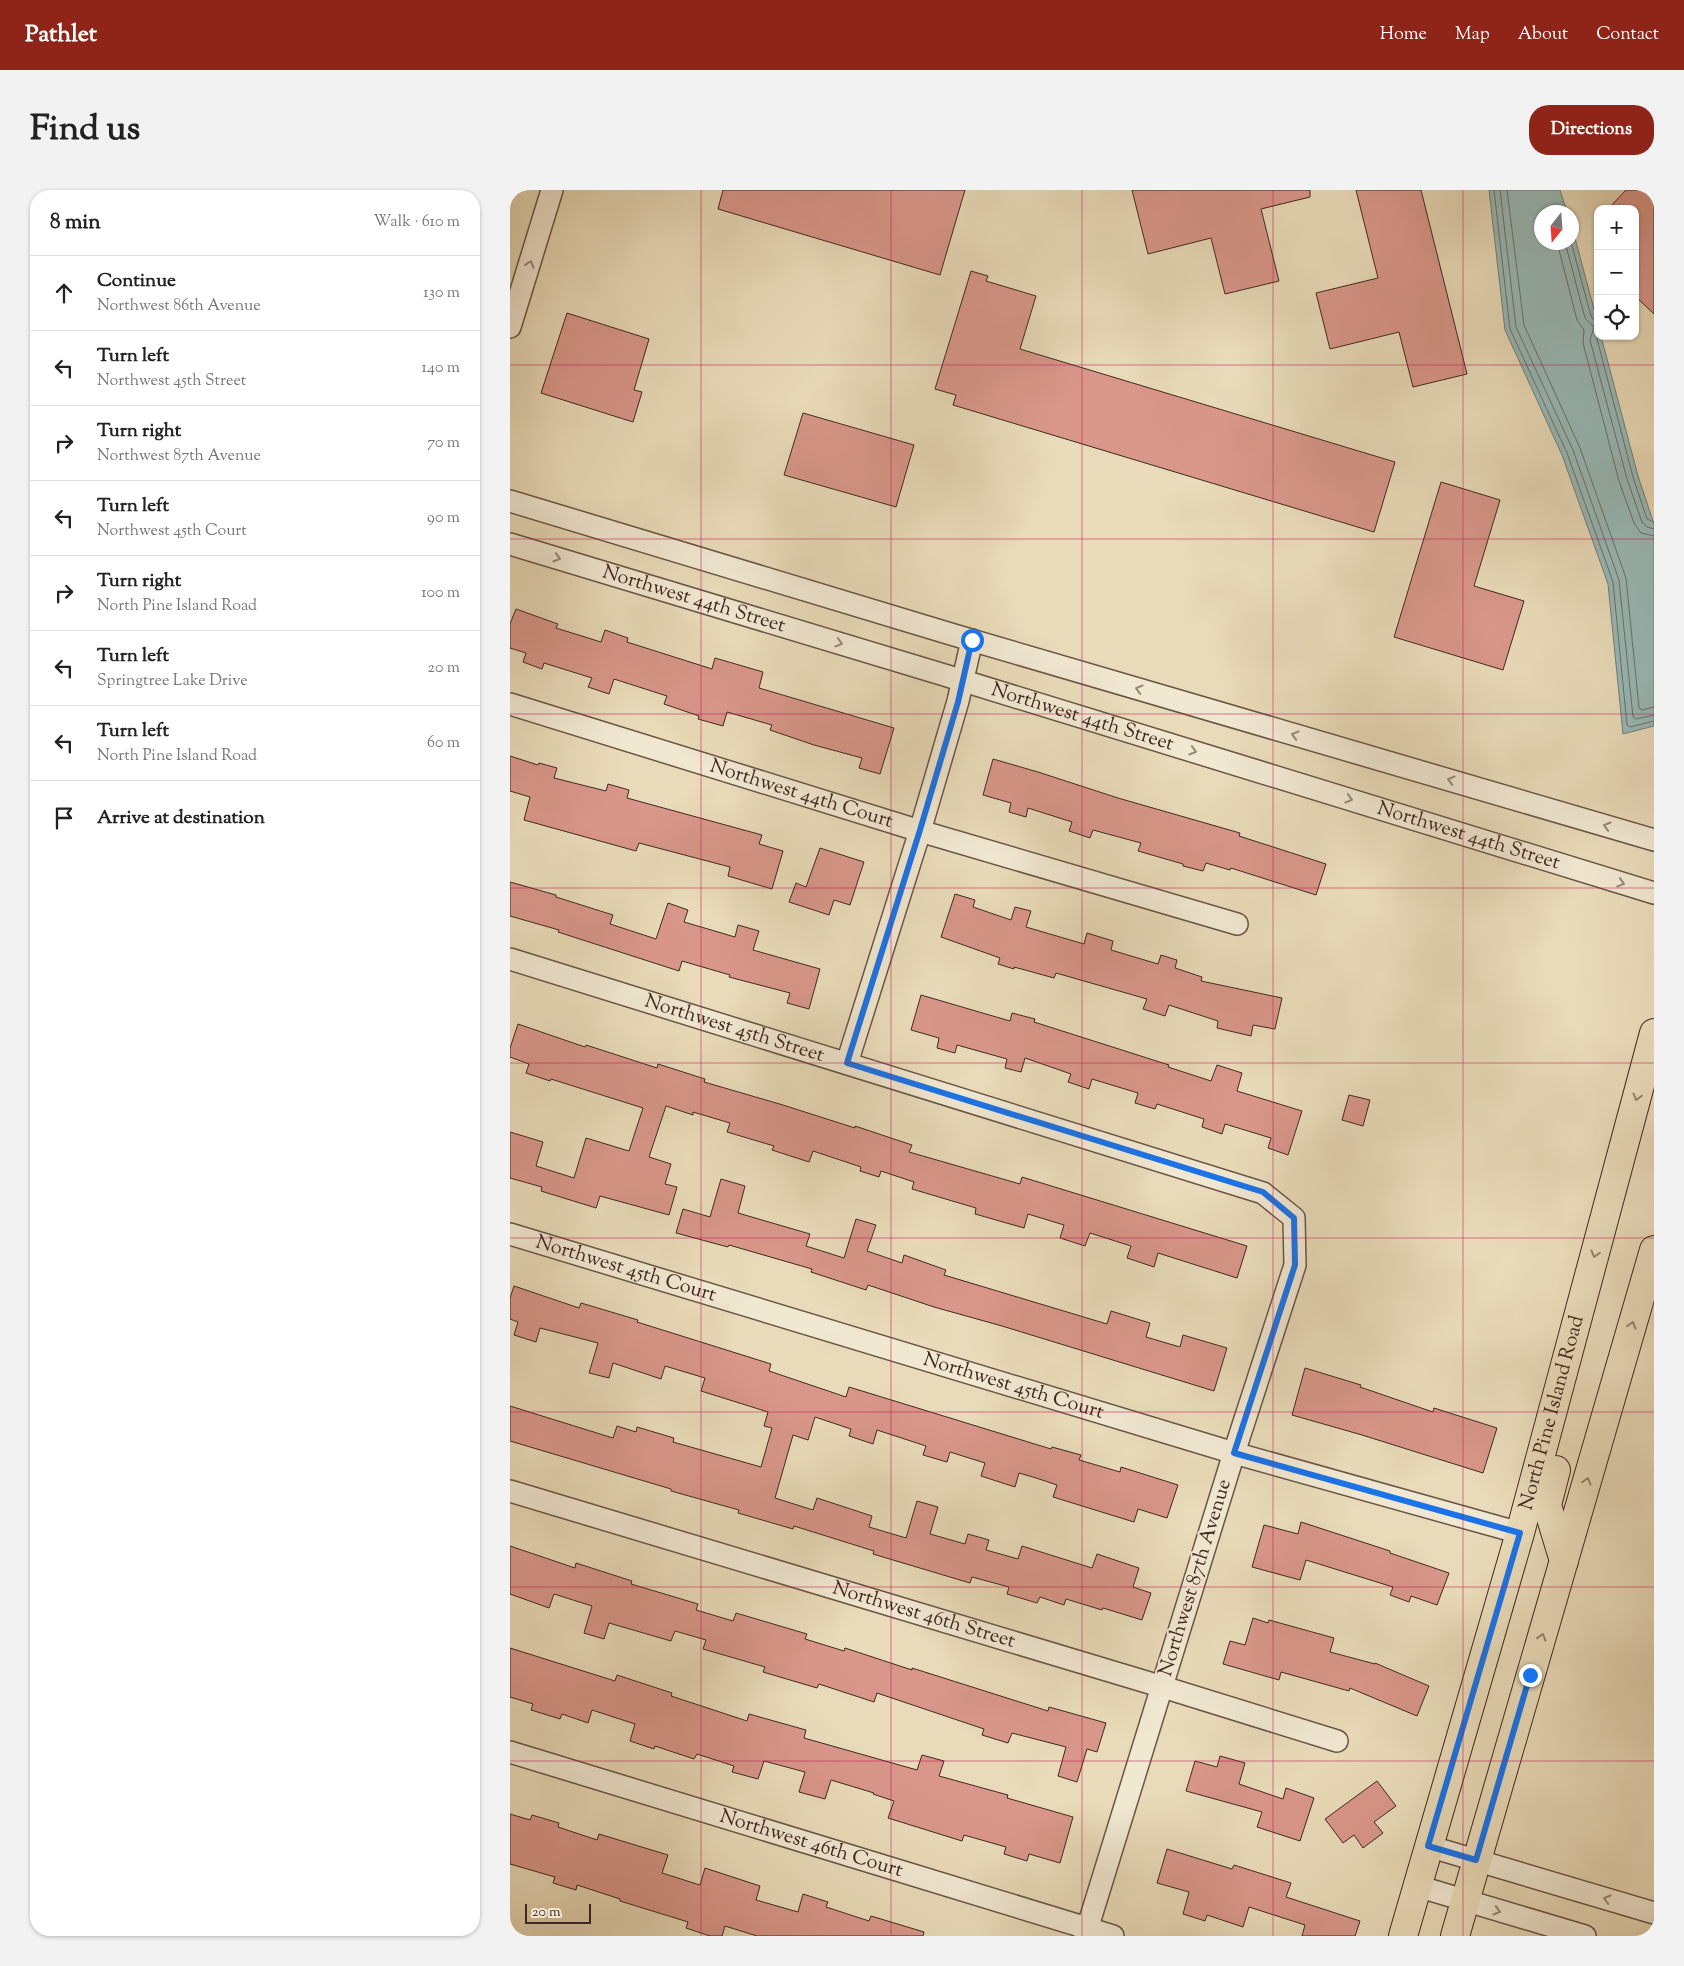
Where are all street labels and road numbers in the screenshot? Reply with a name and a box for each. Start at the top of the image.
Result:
street label: Northwest 44th Street [599,558,789,641]
street label: Northwest 44th Street [987,676,1177,759]
street label: Northwest 44th Court [706,752,897,836]
street label: Northwest 44th Street [1374,794,1564,878]
street label: Northwest 45th Street [641,987,828,1070]
street label: Northwest 45th Court [532,1228,720,1310]
street label: North Pine Island Road [1512,1312,1592,1513]
street label: Northwest 45th Court [920,1345,1108,1427]
street label: Northwest 87th Avenue [1152,1476,1240,1680]
street label: Northwest 46th Street [829,1574,1019,1656]
street label: Northwest 46th Court [716,1802,907,1886]

